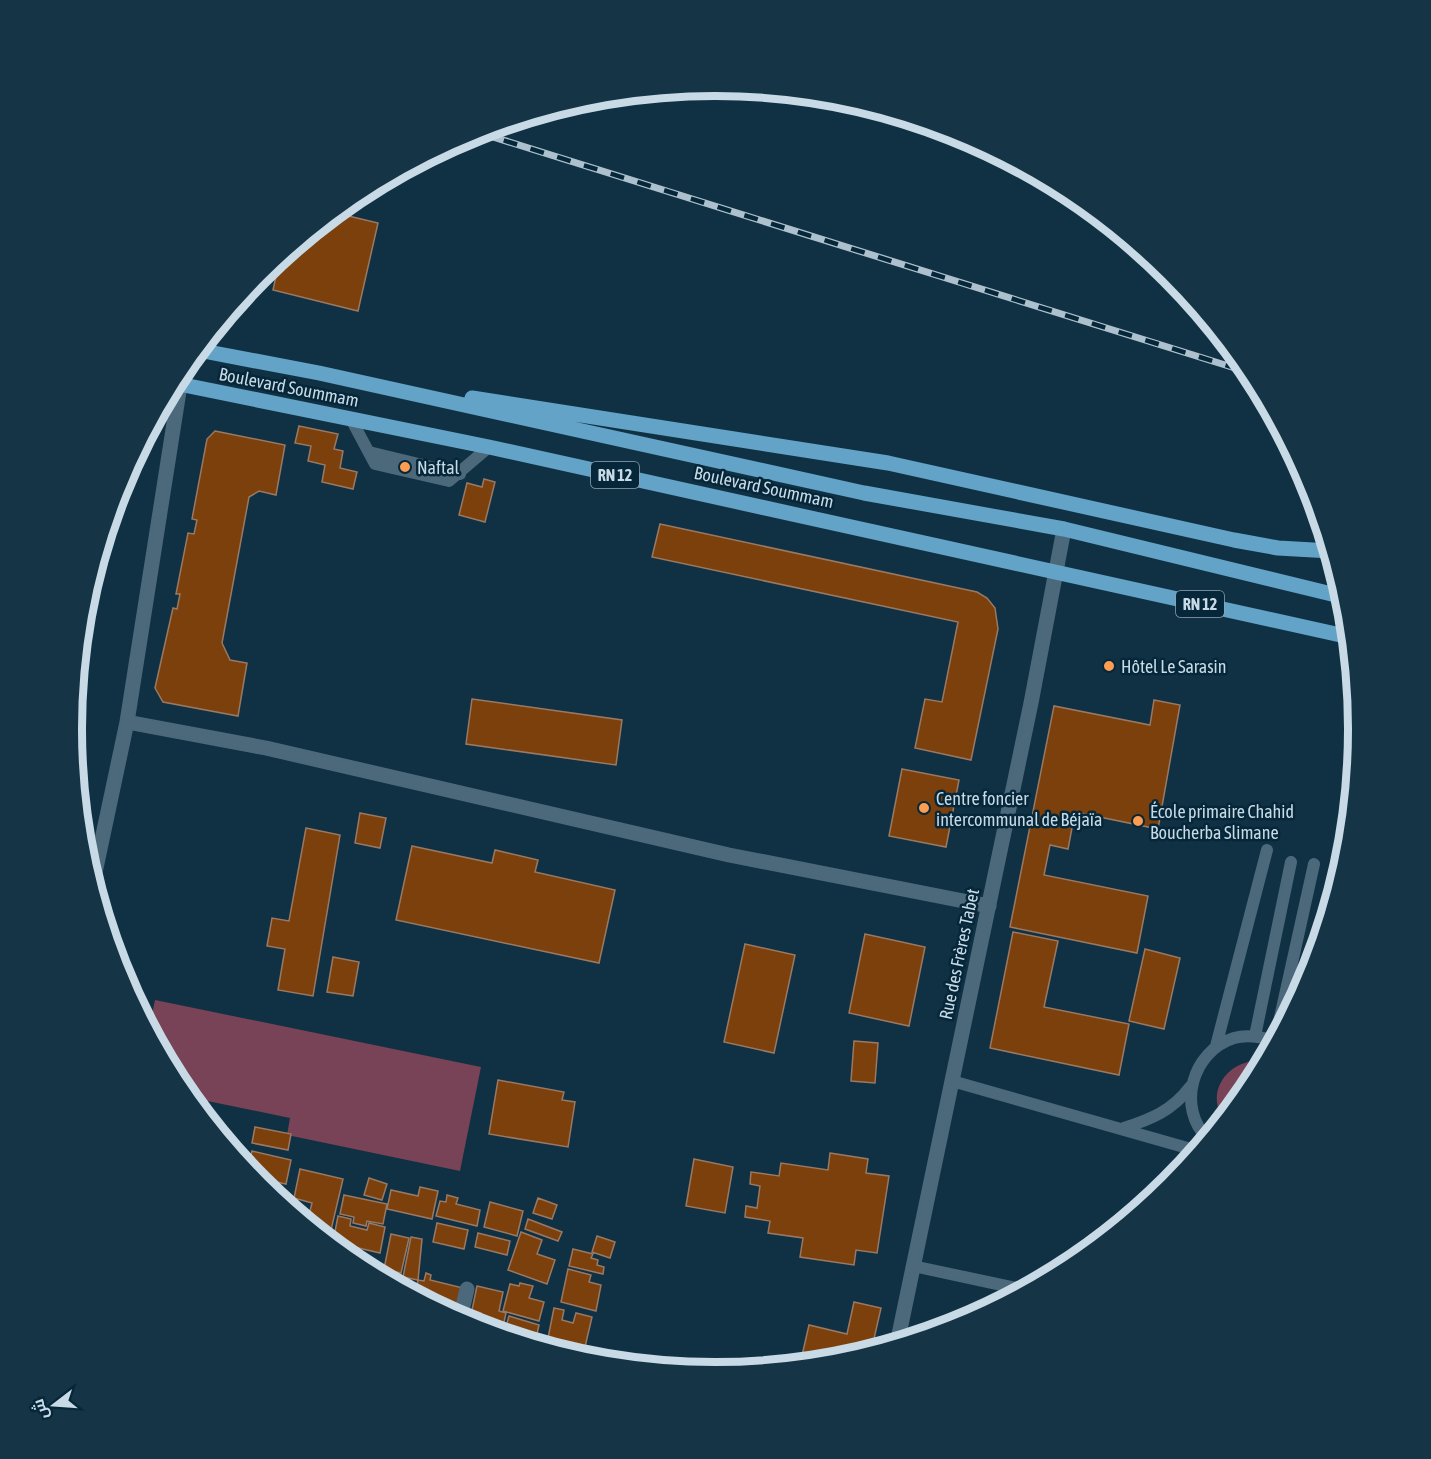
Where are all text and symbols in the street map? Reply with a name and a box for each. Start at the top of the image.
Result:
street label: Boulevard Soummam [217,363,361,411]
place label: Naftal [417,457,460,478]
marker: Naftal [398,460,412,474]
road number: RN 12 [591,462,639,488]
street label: Boulevard Soummam [692,462,836,512]
road number: RN 12 [1176,591,1224,617]
place label: Hôtel Le Sarasin [1121,656,1226,677]
marker: Hôtel Le Sarasin [1102,659,1116,673]
place label: Centre foncier intercommunal de Béjaïa [936,788,1102,830]
marker: Centre foncier intercommunal de Béjaïa [917,801,931,815]
place label: École primaire Chahid Boucherba Slimane [1150,801,1294,843]
marker: École primaire Chahid Boucherba Slimane [1131,814,1145,828]
street label: Rue des Frères Tabet [935,887,983,1021]
north arrow [24,1375,84,1435]
text: ش [28,1397,52,1422]

